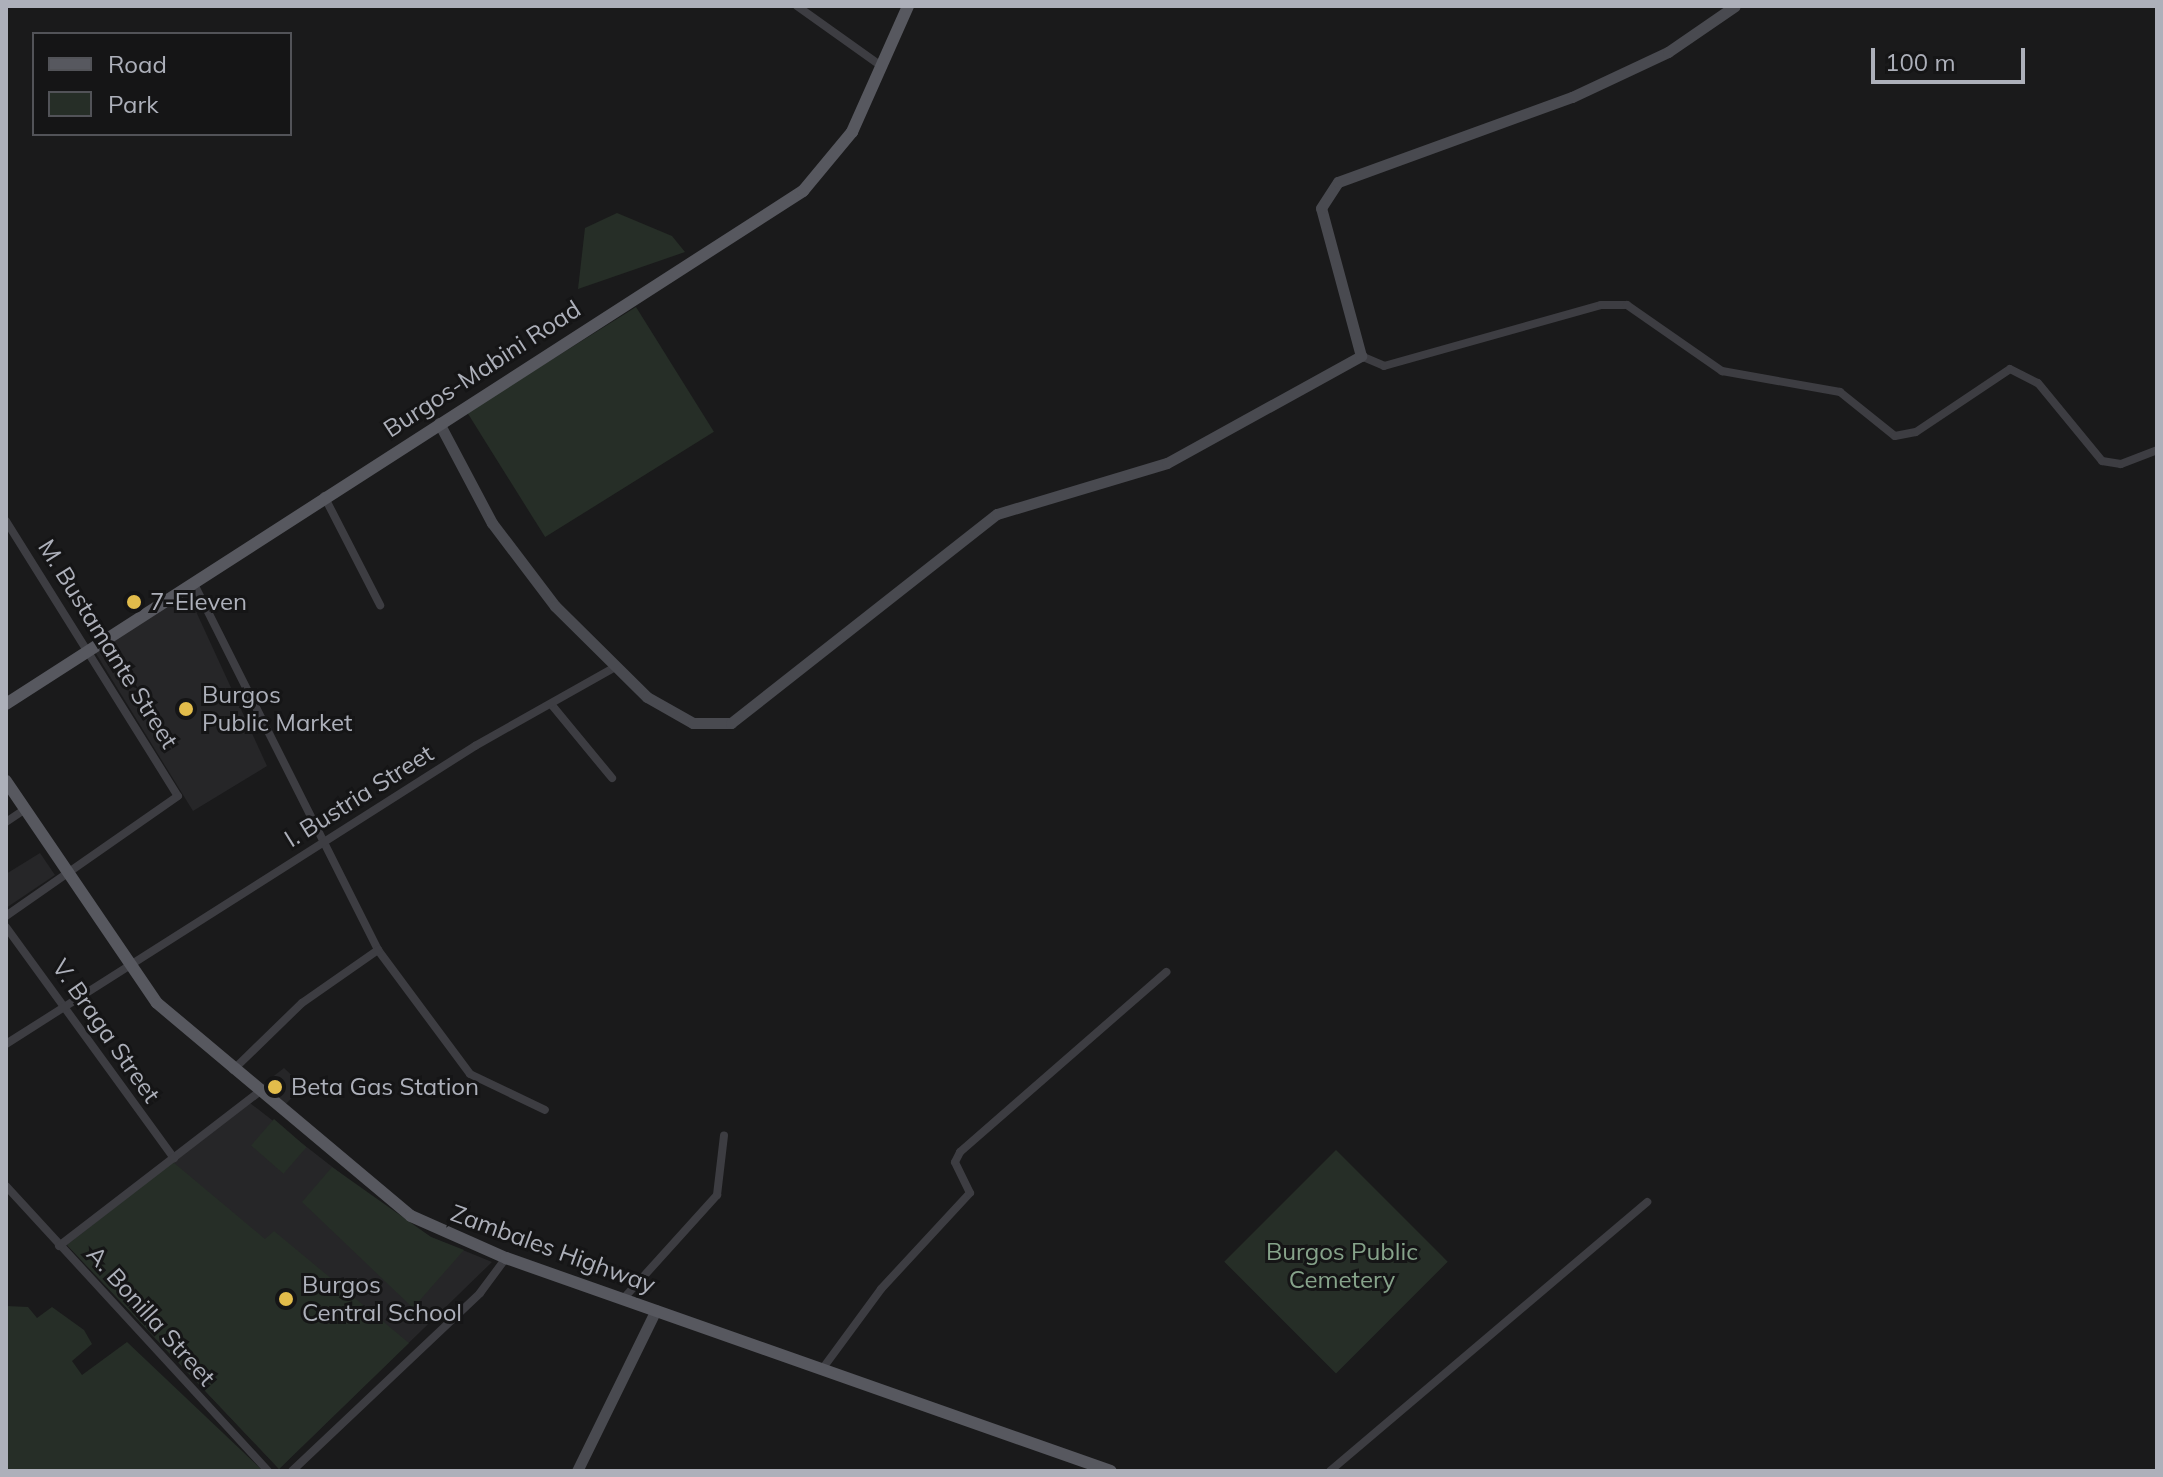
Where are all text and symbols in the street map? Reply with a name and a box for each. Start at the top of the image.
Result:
legend [32,32,292,136]
scale bar [1875,32,2029,82]
text: 100 m [1885,47,1956,77]
text: Road [108,49,167,79]
text: Park [108,89,159,119]
street label: Burgos-Mabini Road [378,295,586,443]
street label: M. Bustamante Street [32,534,184,754]
place label: 7-Eleven [150,588,247,616]
marker: 7-Eleven [125,593,143,611]
place label: Burgos Public Market [202,681,352,737]
marker: Burgos Public Market [177,700,195,718]
street label: I. Bustria Street [279,739,439,853]
street label: V. Braga Street [46,954,166,1108]
place label: Beta Gas Station [291,1073,479,1101]
marker: Beta Gas Station [266,1078,284,1096]
street label: Zambales Highway [447,1199,659,1299]
park label: Burgos Public Cemetery [1266,1238,1418,1294]
street label: A. Bonilla Street [81,1240,221,1392]
place label: Burgos Central School [302,1271,462,1327]
marker: Burgos Central School [277,1290,295,1308]

